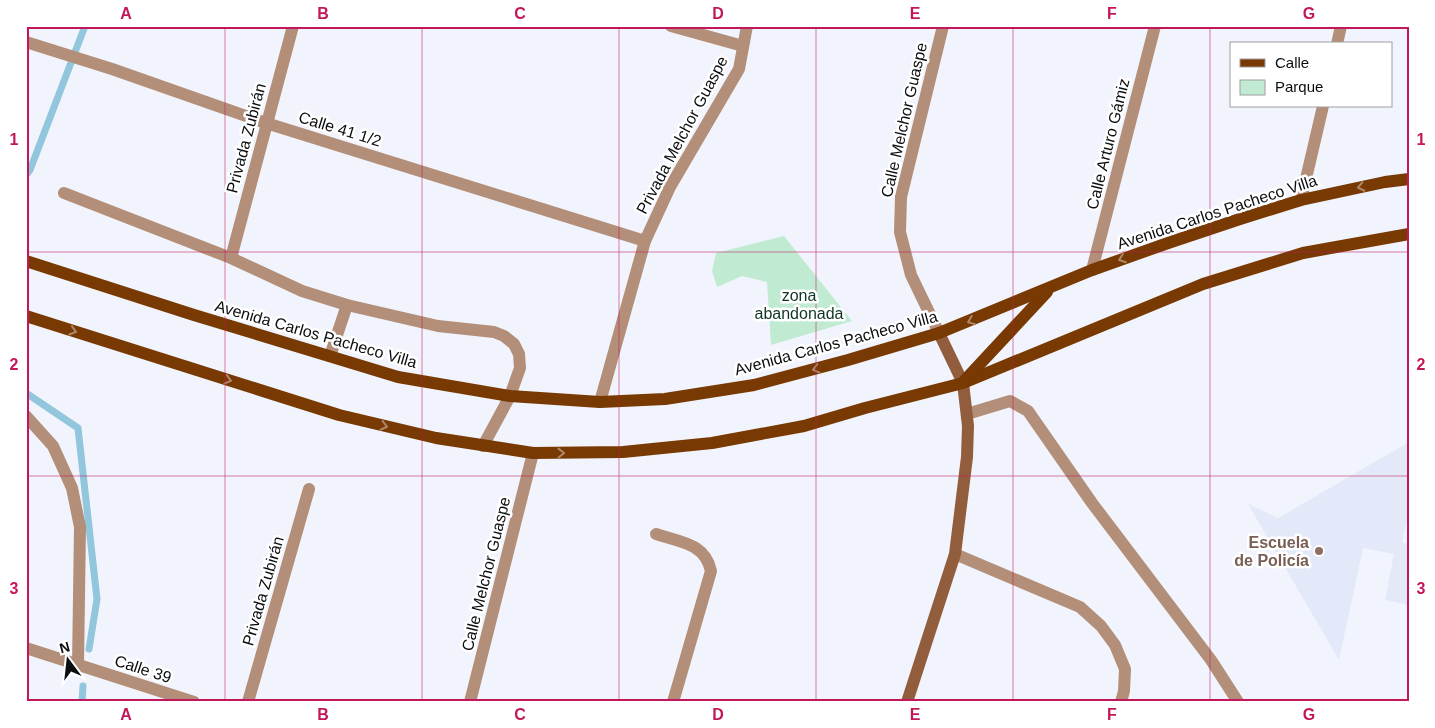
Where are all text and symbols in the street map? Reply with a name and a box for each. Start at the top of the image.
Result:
text: A [120,5,132,22]
text: B [317,5,329,22]
text: C [514,5,526,22]
text: D [712,5,724,22]
text: E [910,5,921,22]
text: F [1107,5,1117,22]
text: G [1303,5,1315,22]
street label: Calle Melchor Guaspe [878,41,930,199]
legend [1230,42,1392,108]
street label: Privada Melchor Guaspe [633,53,731,217]
text: Calle [1275,54,1309,71]
street label: Calle Arturo Gámiz [1084,77,1132,211]
text: Parque [1275,78,1323,95]
street label: Privada Zubirán [223,81,269,195]
street label: Calle 41 1/2 [297,108,383,150]
text: 1 [10,131,19,148]
text: 1 [1417,131,1426,148]
street label: Avenida Carlos Pacheco Villa [1115,172,1319,252]
one-way arrow [1356,182,1365,192]
one-way arrow [1118,253,1126,263]
park label: zona abandonada [755,287,844,322]
street label: Avenida Carlos Pacheco Villa [213,297,419,371]
street label: Avenida Carlos Pacheco Villa [733,308,939,378]
one-way arrow [967,314,976,325]
one-way arrow [68,325,76,335]
text: 2 [10,356,19,373]
text: 2 [1417,356,1426,373]
one-way arrow [813,363,821,373]
one-way arrow [223,374,231,384]
one-way arrow [379,420,388,431]
one-way arrow [558,448,565,458]
street label: Calle Melchor Guaspe [459,495,513,653]
street label: Privada Zubirán [239,534,287,648]
place label: Escuela de Policía [1234,534,1309,569]
marker: Escuela de Policía [1313,545,1325,557]
text: 3 [10,580,19,597]
text: 3 [1417,580,1426,597]
north arrow [42,636,92,686]
text: N [58,638,72,656]
street label: Calle 39 [112,652,174,686]
text: A [120,706,132,723]
text: B [317,706,329,723]
text: C [514,706,526,723]
text: D [712,706,724,723]
text: E [910,706,921,723]
text: F [1107,706,1117,723]
text: G [1303,706,1315,723]

